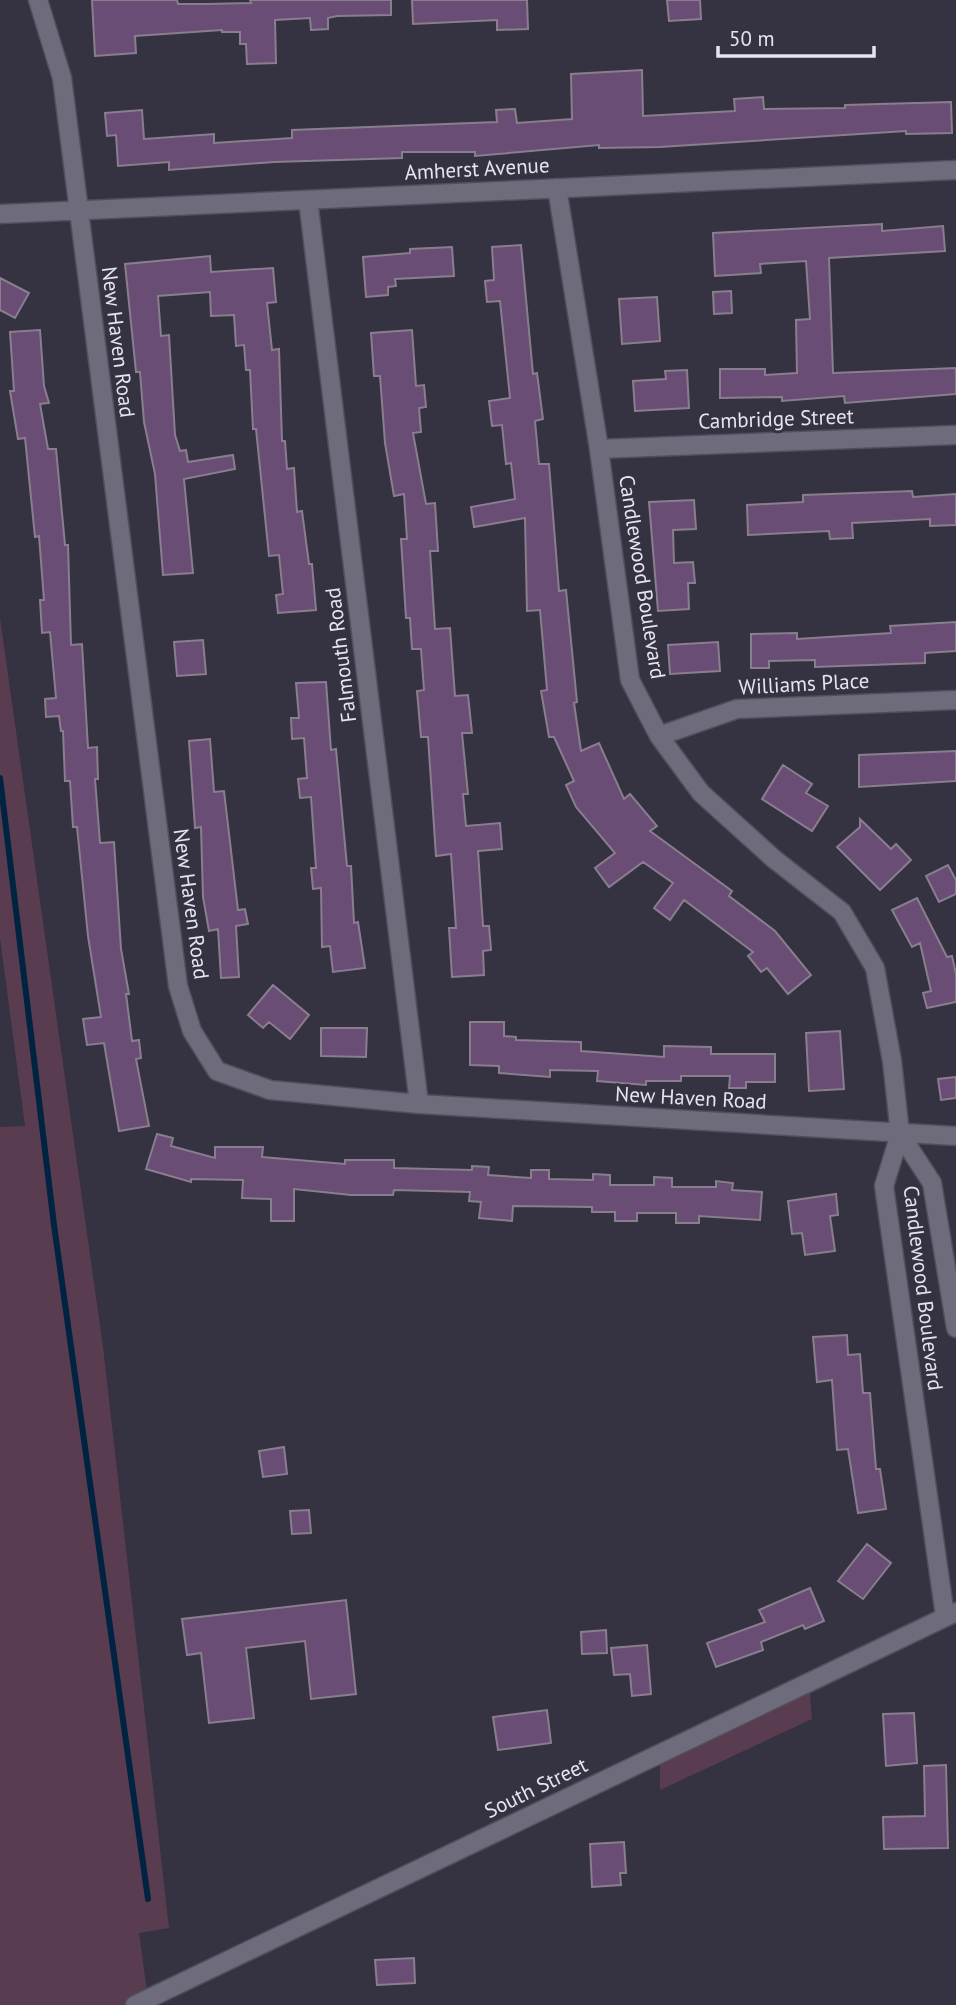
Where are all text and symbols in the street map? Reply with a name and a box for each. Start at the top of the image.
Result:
scale bar [718,14,874,58]
text: 50 m [729,25,775,52]
street label: Amherst Avenue [404,151,550,186]
street label: New Haven Road [96,265,141,419]
street label: Cambridge Street [698,402,854,435]
street label: Candlewood Boulevard [613,473,672,681]
street label: Falmouth Road [319,586,362,724]
street label: Williams Place [738,667,870,700]
street label: New Haven Road [168,827,215,981]
street label: New Haven Road [615,1080,768,1115]
street label: Candlewood Boulevard [898,1184,949,1392]
street label: South Street [480,1751,592,1824]

